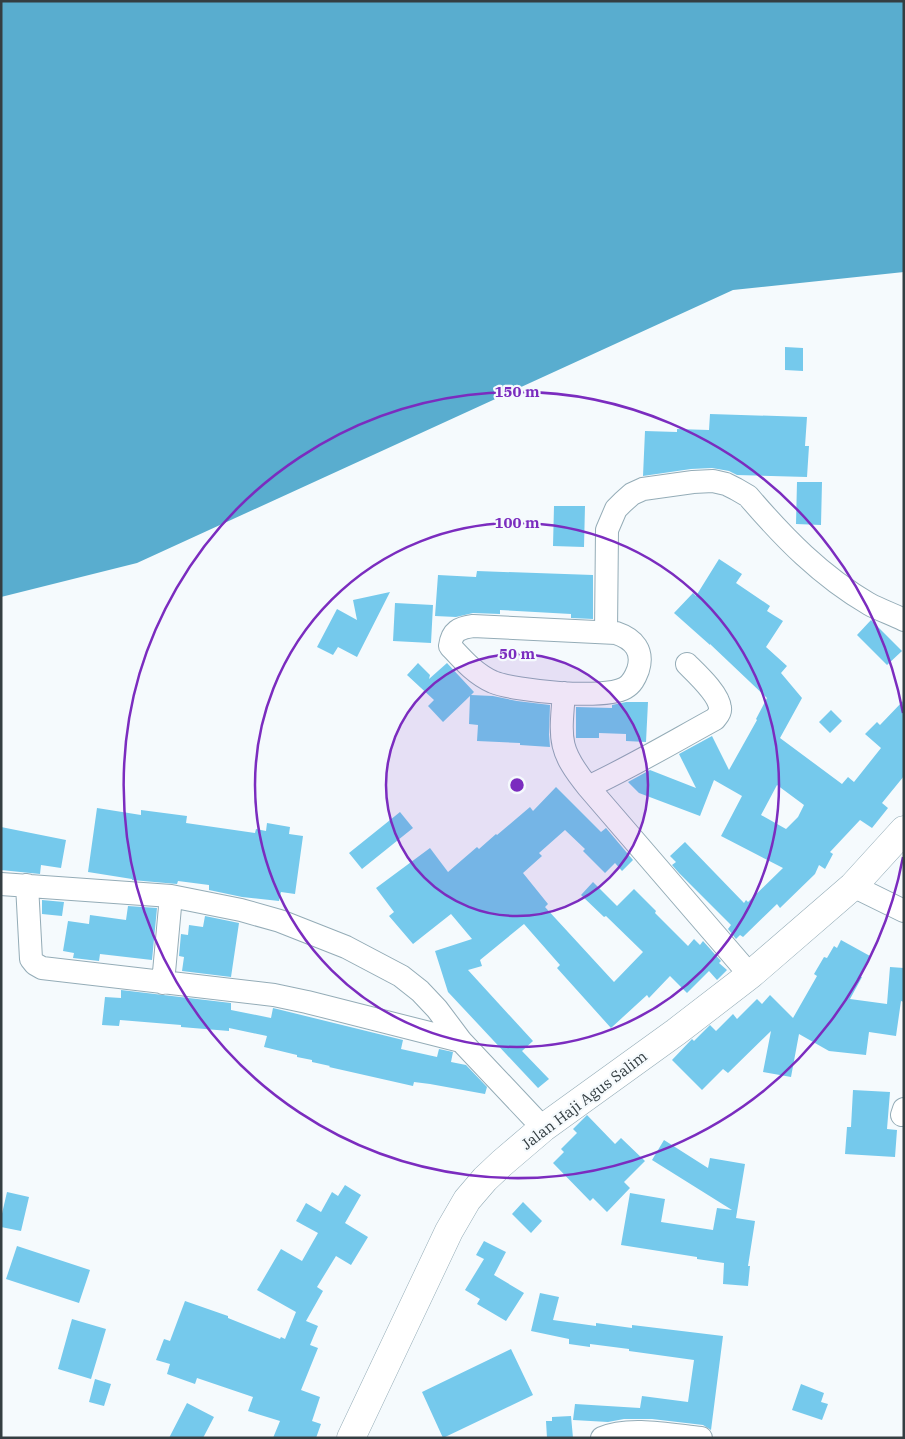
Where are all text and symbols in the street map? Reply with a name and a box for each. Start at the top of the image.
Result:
text: 150 m [494,382,540,401]
text: 100 m [494,513,540,532]
text: 50 m [499,644,535,663]
centre of rings [508,776,526,794]
street label: Jalan Haji Agus Salim [517,1047,651,1153]

